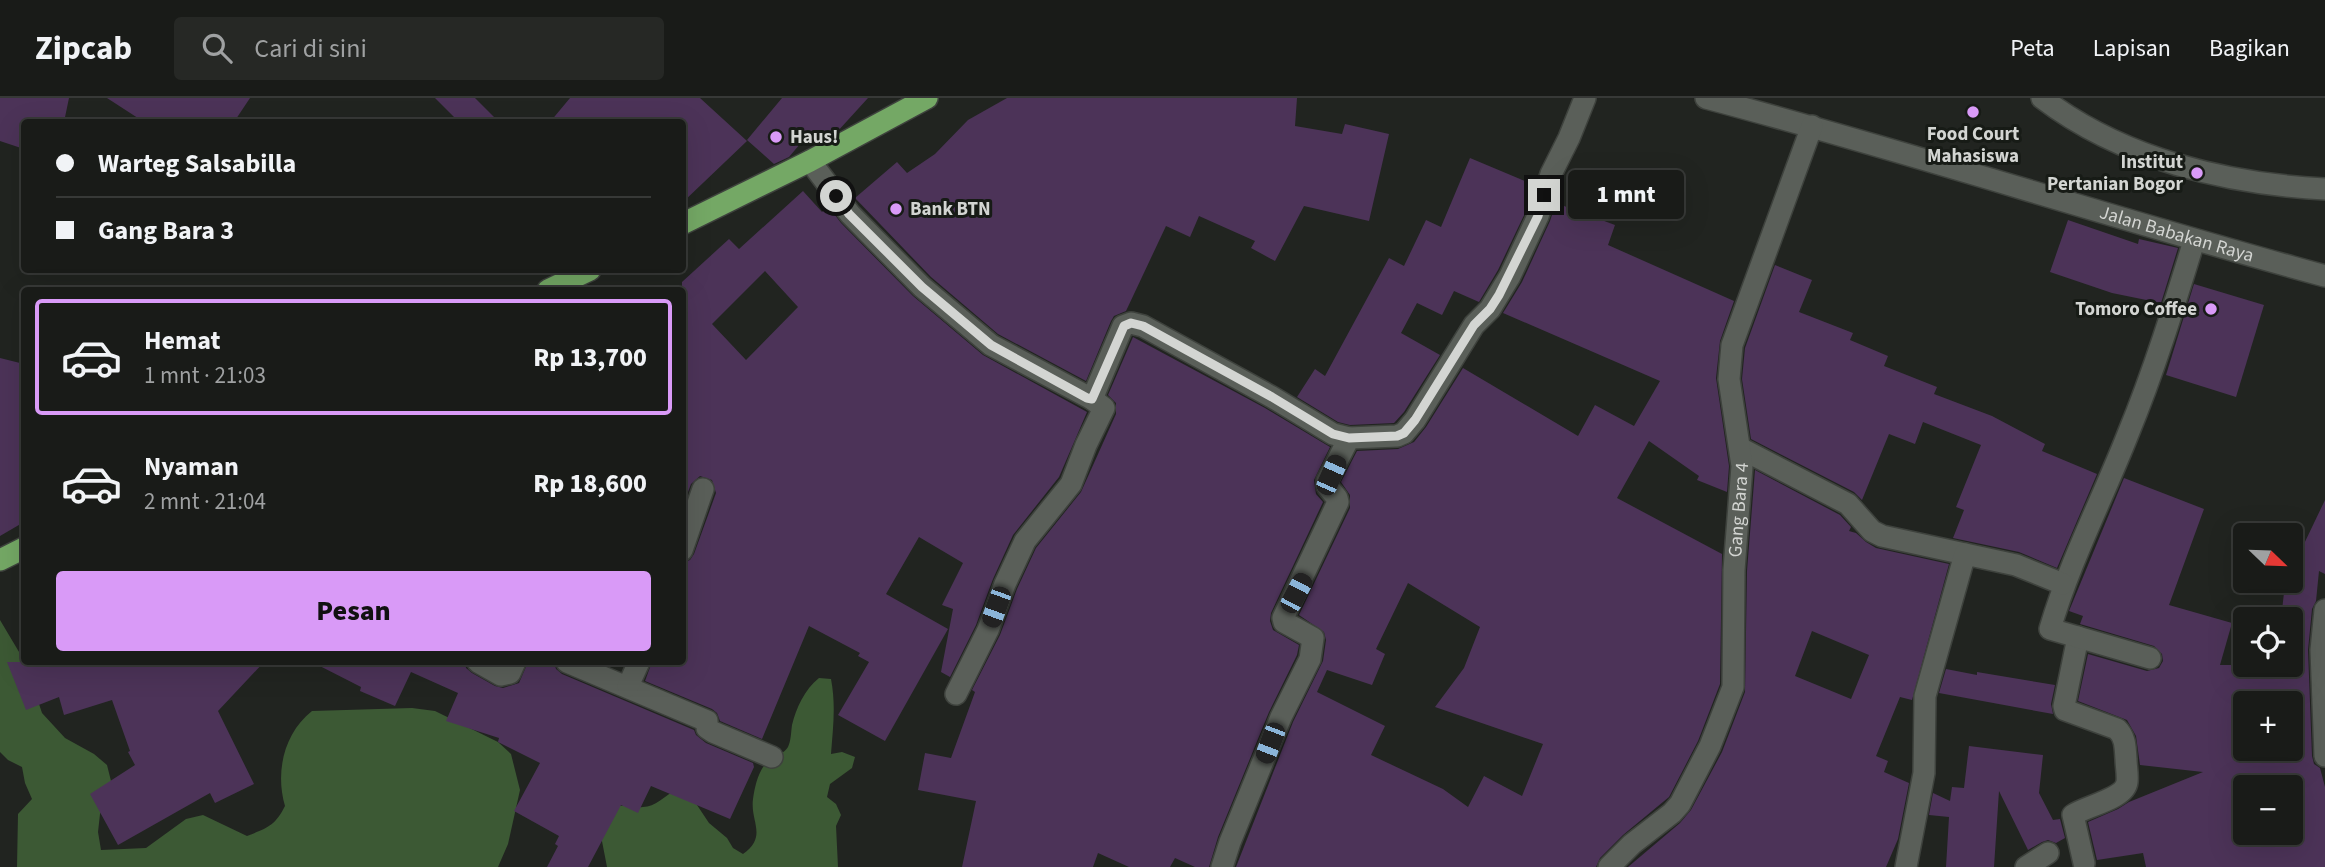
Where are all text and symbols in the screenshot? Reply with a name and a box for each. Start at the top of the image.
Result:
search box [174,17,664,80]
text: Zipcab [35,25,132,72]
icon: search [198,29,236,67]
text: Cari di sini [254,30,367,67]
text: Peta [2010,31,2055,66]
text: Lapisan [2093,31,2171,66]
text: Bagikan [2209,31,2290,66]
marker: Food Court Mahasiswa [1965,104,1981,120]
place label: Food Court Mahasiswa [1927,121,2019,170]
place label: Haus! [790,124,839,151]
marker: Haus! [768,129,784,145]
text: Warteg Salsabilla [98,145,296,182]
place label: Institut Pertanian Bogor [2047,149,2183,198]
marker: Institut Pertanian Bogor [2189,165,2205,181]
callout: 1 mnt [1568,170,1684,220]
text: 1 mnt [1597,178,1656,211]
route end [1528,179,1560,211]
route start [820,180,852,212]
place label: Bank BTN [910,196,991,223]
street label: Jalan Babakan Raya [2096,199,2257,269]
marker: Bank BTN [888,201,904,217]
text: Gang Bara 3 [98,212,234,249]
place label: Tomoro Coffee [2075,296,2197,323]
marker: Tomoro Coffee [2203,301,2219,317]
text: Hemat [144,322,220,359]
icon: car [60,326,123,389]
text: Rp 13,700 [533,339,647,376]
text: 1 mnt · 21:03 [144,359,266,392]
text: Nyaman [144,448,239,485]
icon: car [60,452,123,515]
car [1313,452,1350,498]
street label: Gang Bara 4 [1722,462,1756,558]
text: Rp 18,600 [533,465,647,502]
text: 2 mnt · 21:04 [144,485,266,518]
north arrow [2233,523,2303,593]
map controls [2233,523,2303,845]
car [1277,570,1316,616]
button: Pesan [56,571,651,651]
car [979,584,1014,630]
button: locate [2233,607,2303,677]
button: + [2233,691,2303,761]
car [1253,720,1288,766]
button: − [2233,775,2303,845]

